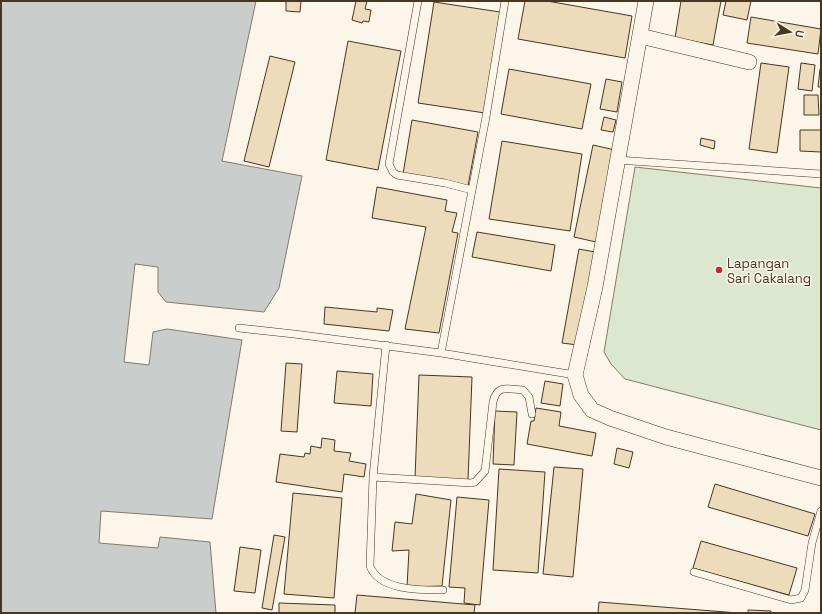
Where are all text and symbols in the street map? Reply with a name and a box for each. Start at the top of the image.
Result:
north arrow [770,12,810,52]
text: U [792,29,807,39]
place label: Lapangan Sari Cakalang [727,255,811,287]
marker: Lapangan Sari Cakalang [714,265,724,275]

